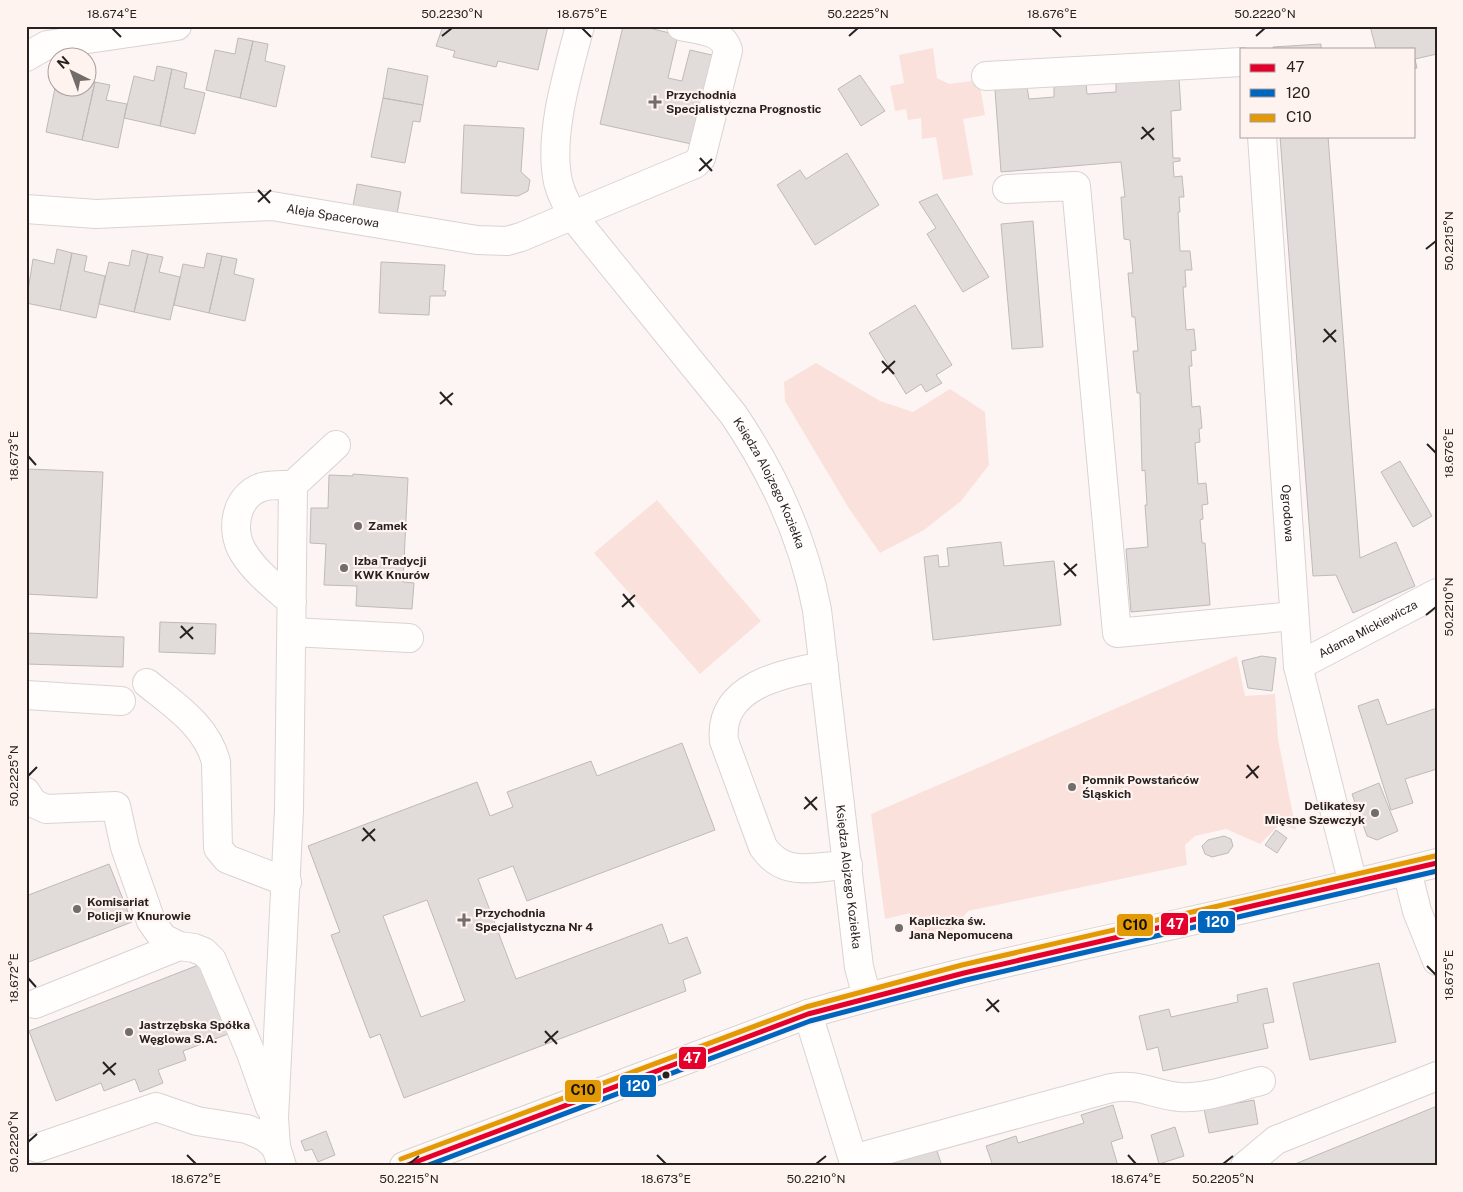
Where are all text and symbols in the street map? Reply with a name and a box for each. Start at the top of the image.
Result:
text: 18.674°E [87,7,137,21]
text: 50.2230°N [421,7,483,21]
text: 18.675°E [557,7,607,21]
text: 50.2225°N [827,7,889,21]
text: 18.676°E [1027,7,1077,21]
text: 50.2220°N [1234,7,1296,21]
north arrow [48,48,98,98]
legend [1240,48,1416,138]
text: N [54,53,73,72]
text: 47 [1286,58,1304,75]
text: 120 [1286,84,1310,101]
place label: Przychodnia Specjalistyczna Prognostic [666,88,822,116]
marker: Przychodnia Specjalistyczna Prognostic [648,95,662,109]
text: C10 [1286,108,1312,125]
street label: Aleja Spacerowa [285,202,380,231]
text: 50.2215°N [1442,211,1456,271]
street label: Księdza Alojzego Koziełka [730,415,807,551]
text: 18.676°E [1442,428,1456,478]
text: 18.673°E [7,431,21,481]
street label: Ogrodowa [1279,484,1297,542]
place label: Zamek [368,519,408,533]
marker: Zamek [352,520,364,532]
place label: Izba Tradycji KWK Knurów [354,554,430,582]
marker: Izba Tradycji KWK Knurów [338,562,350,574]
text: 50.2210°N [1442,577,1456,637]
street label: Adama Mickiewicza [1316,598,1420,661]
text: 50.2225°N [7,745,21,807]
place label: Pomnik Powstańców Śląskich [1082,773,1199,801]
marker: Pomnik Powstańców Śląskich [1066,781,1078,793]
place label: Delikatesy Mięsne Szewczyk [1265,799,1365,827]
street label: Księdza Alojzego Koziełka [833,804,864,950]
marker: Delikatesy Mięsne Szewczyk [1369,807,1381,819]
place label: Komisariat Policji w Knurowie [87,895,191,923]
marker: Komisariat Policji w Knurowie [71,903,83,915]
place label: Przychodnia Specjalistyczna Nr 4 [475,906,593,934]
line badge: 120 [1197,910,1236,934]
line badge: 47 [1160,912,1189,936]
marker: Przychodnia Specjalistyczna Nr 4 [457,913,471,927]
line badge: C10 [1116,913,1154,937]
place label: Kapliczka św. Jana Nepomucena [909,914,1013,942]
text: 120 [1205,914,1229,930]
text: 47 [1166,916,1184,932]
text: C10 [1122,917,1148,933]
marker: Kapliczka św. Jana Nepomucena [893,922,905,934]
text: 18.675°E [1442,950,1456,1000]
text: 18.672°E [7,953,21,1003]
place label: Jastrzębska Spółka Węglowa S.A. [139,1018,250,1046]
marker: Jastrzębska Spółka Węglowa S.A. [123,1026,135,1038]
line badge: 47 [678,1046,707,1070]
text: 47 [683,1050,701,1066]
unlabelled marker [661,1070,671,1080]
line badge: 120 [619,1074,657,1098]
text: 120 [626,1078,650,1094]
line badge: C10 [564,1079,602,1103]
text: C10 [570,1082,596,1098]
text: 50.2220°N [7,1111,21,1173]
text: 18.672°E [171,1172,221,1186]
text: 50.2215°N [379,1172,439,1186]
text: 18.673°E [641,1172,691,1186]
text: 50.2210°N [786,1172,846,1186]
text: 18.674°E [1111,1172,1161,1186]
text: 50.2205°N [1192,1172,1254,1186]

